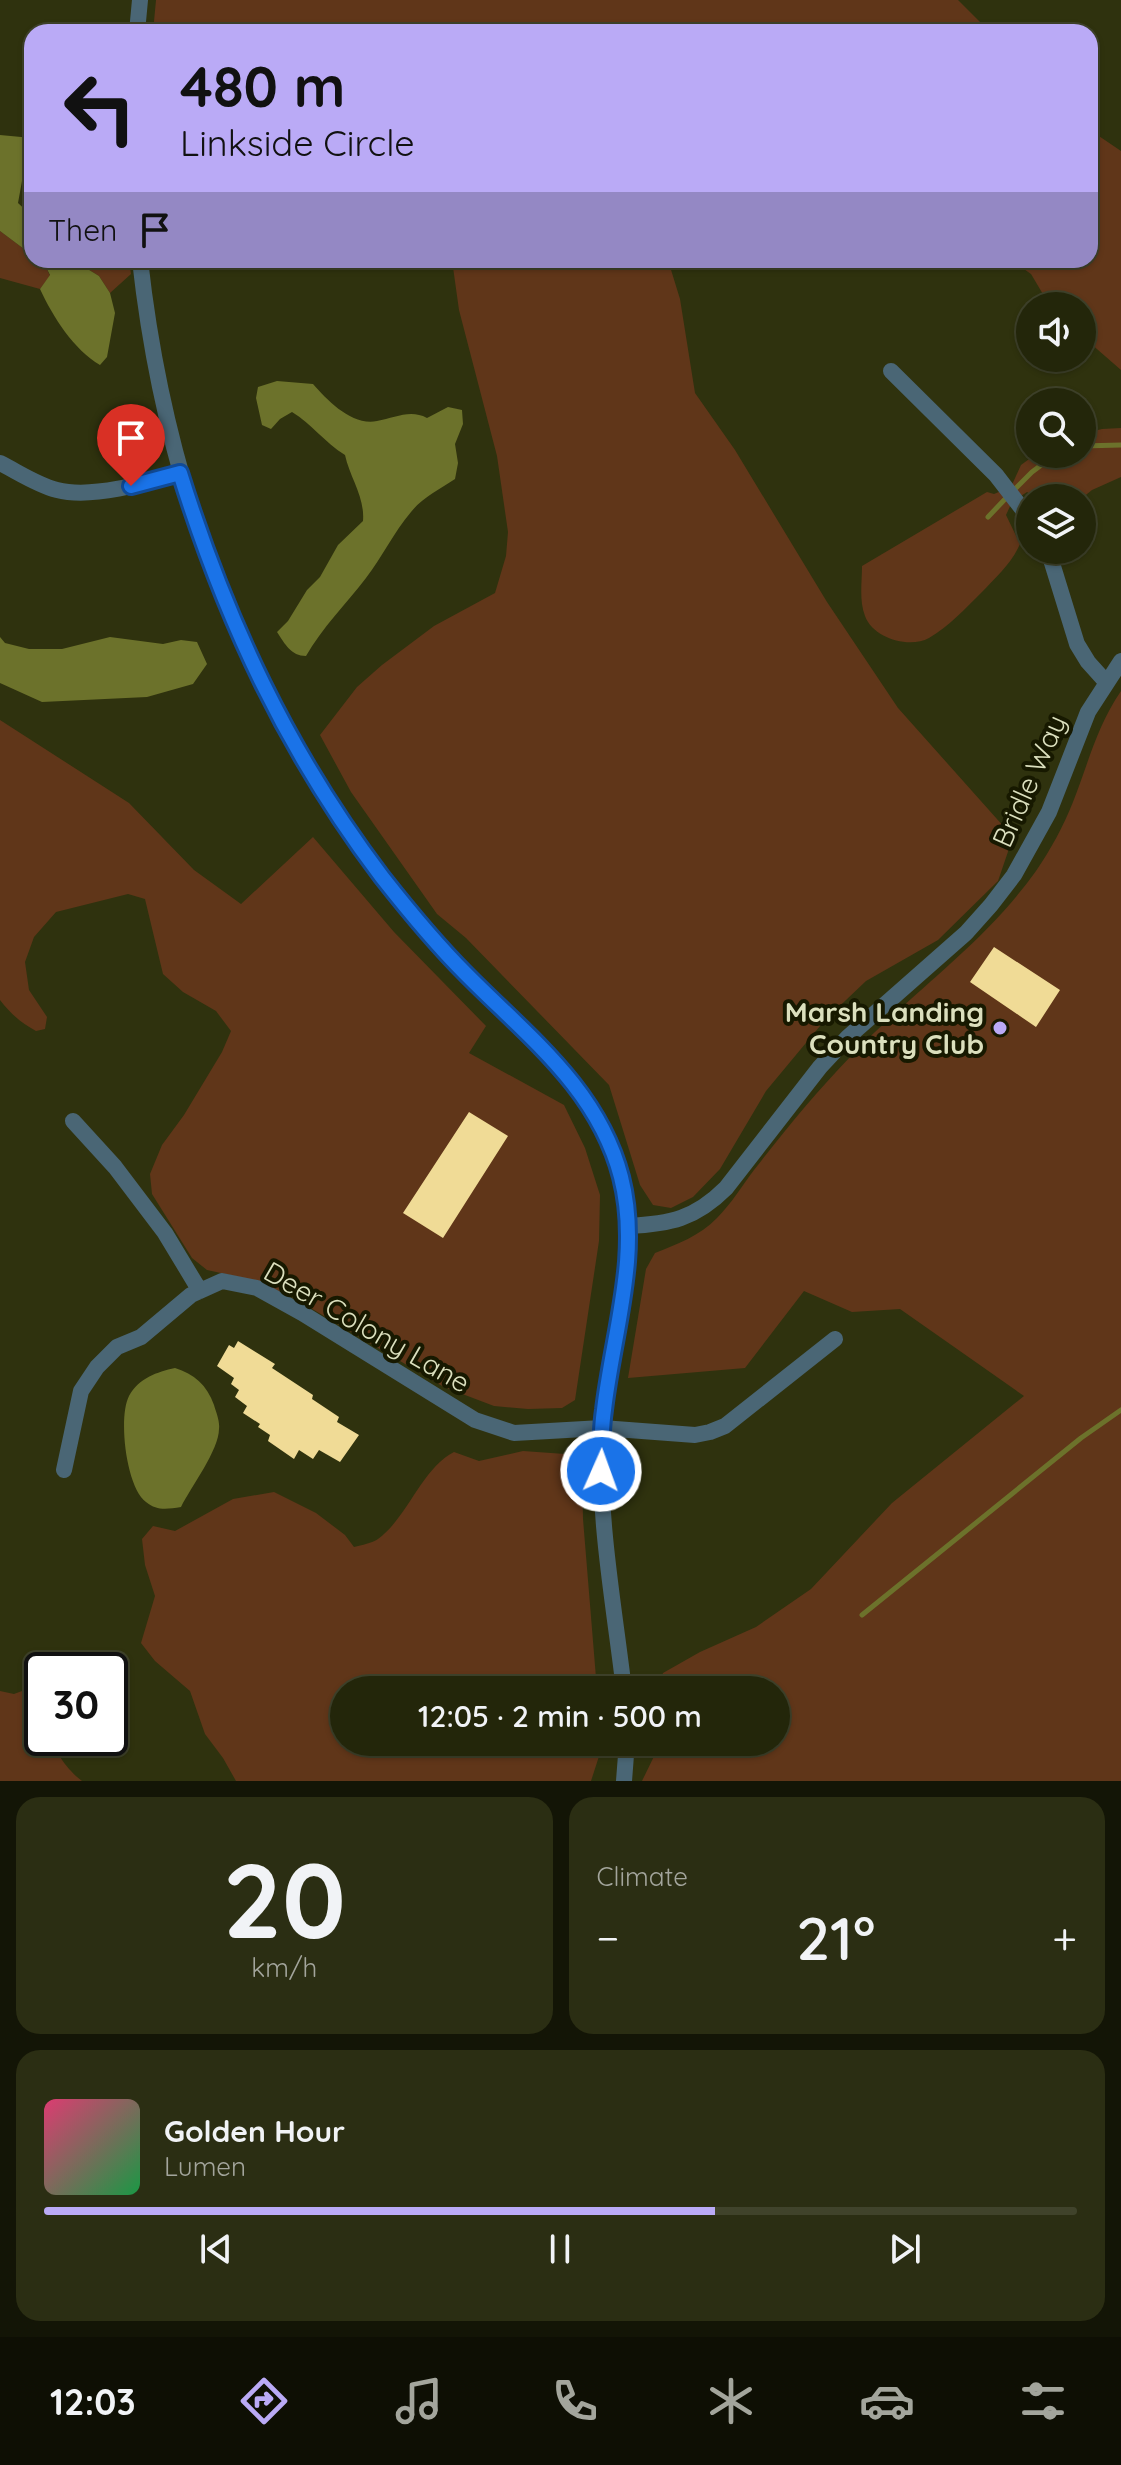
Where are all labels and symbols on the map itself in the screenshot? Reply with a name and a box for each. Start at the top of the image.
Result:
pin [97,404,165,486]
street label: Bridle Way [984,709,1073,852]
place label: Marsh Landing Country Club [785,994,984,1061]
marker: Marsh Landing Country Club [991,1019,1009,1037]
street label: Deer Colony Lane [258,1253,477,1400]
position arrow [559,1429,643,1513]
speed limit sign: 30 [24,1652,128,1756]

